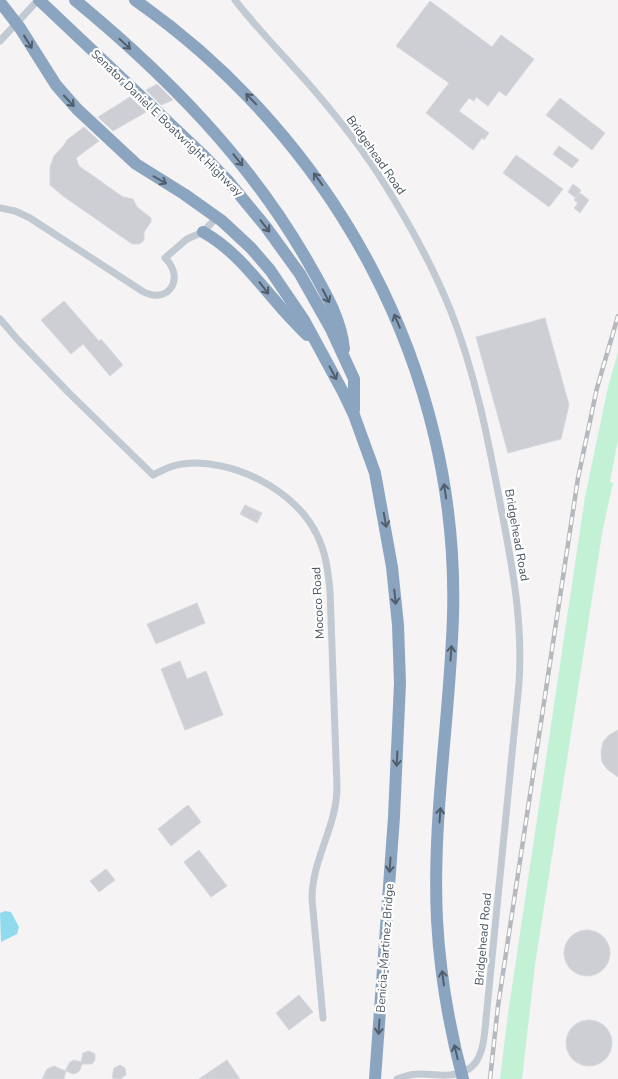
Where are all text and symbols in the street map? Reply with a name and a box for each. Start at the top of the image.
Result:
one-way arrow [24,34,34,48]
one-way arrow [119,38,132,50]
street label: Senator Daniel E Boatwright Highway [88,46,247,201]
one-way arrow [245,93,257,105]
one-way arrow [63,94,75,107]
street label: Bridgehead Road [343,112,409,198]
one-way arrow [233,153,244,166]
one-way arrow [313,172,323,186]
one-way arrow [152,176,167,186]
one-way arrow [260,219,271,232]
one-way arrow [259,281,270,294]
one-way arrow [322,288,331,303]
one-way arrow [392,314,401,329]
one-way arrow [328,365,338,380]
one-way arrow [439,484,449,500]
street label: Bridgehead Road [501,488,533,582]
one-way arrow [380,512,390,528]
street label: Mococo Road [308,567,328,639]
one-way arrow [391,589,400,605]
one-way arrow [446,646,456,662]
one-way arrow [393,751,402,767]
one-way arrow [435,808,444,824]
one-way arrow [386,857,395,873]
street label: Benicia-Martinez Bridge [373,883,397,1013]
street label: Bridgehead Road [471,892,495,986]
one-way arrow [437,970,447,986]
one-way arrow [374,1019,383,1035]
one-way arrow [451,1045,460,1061]

